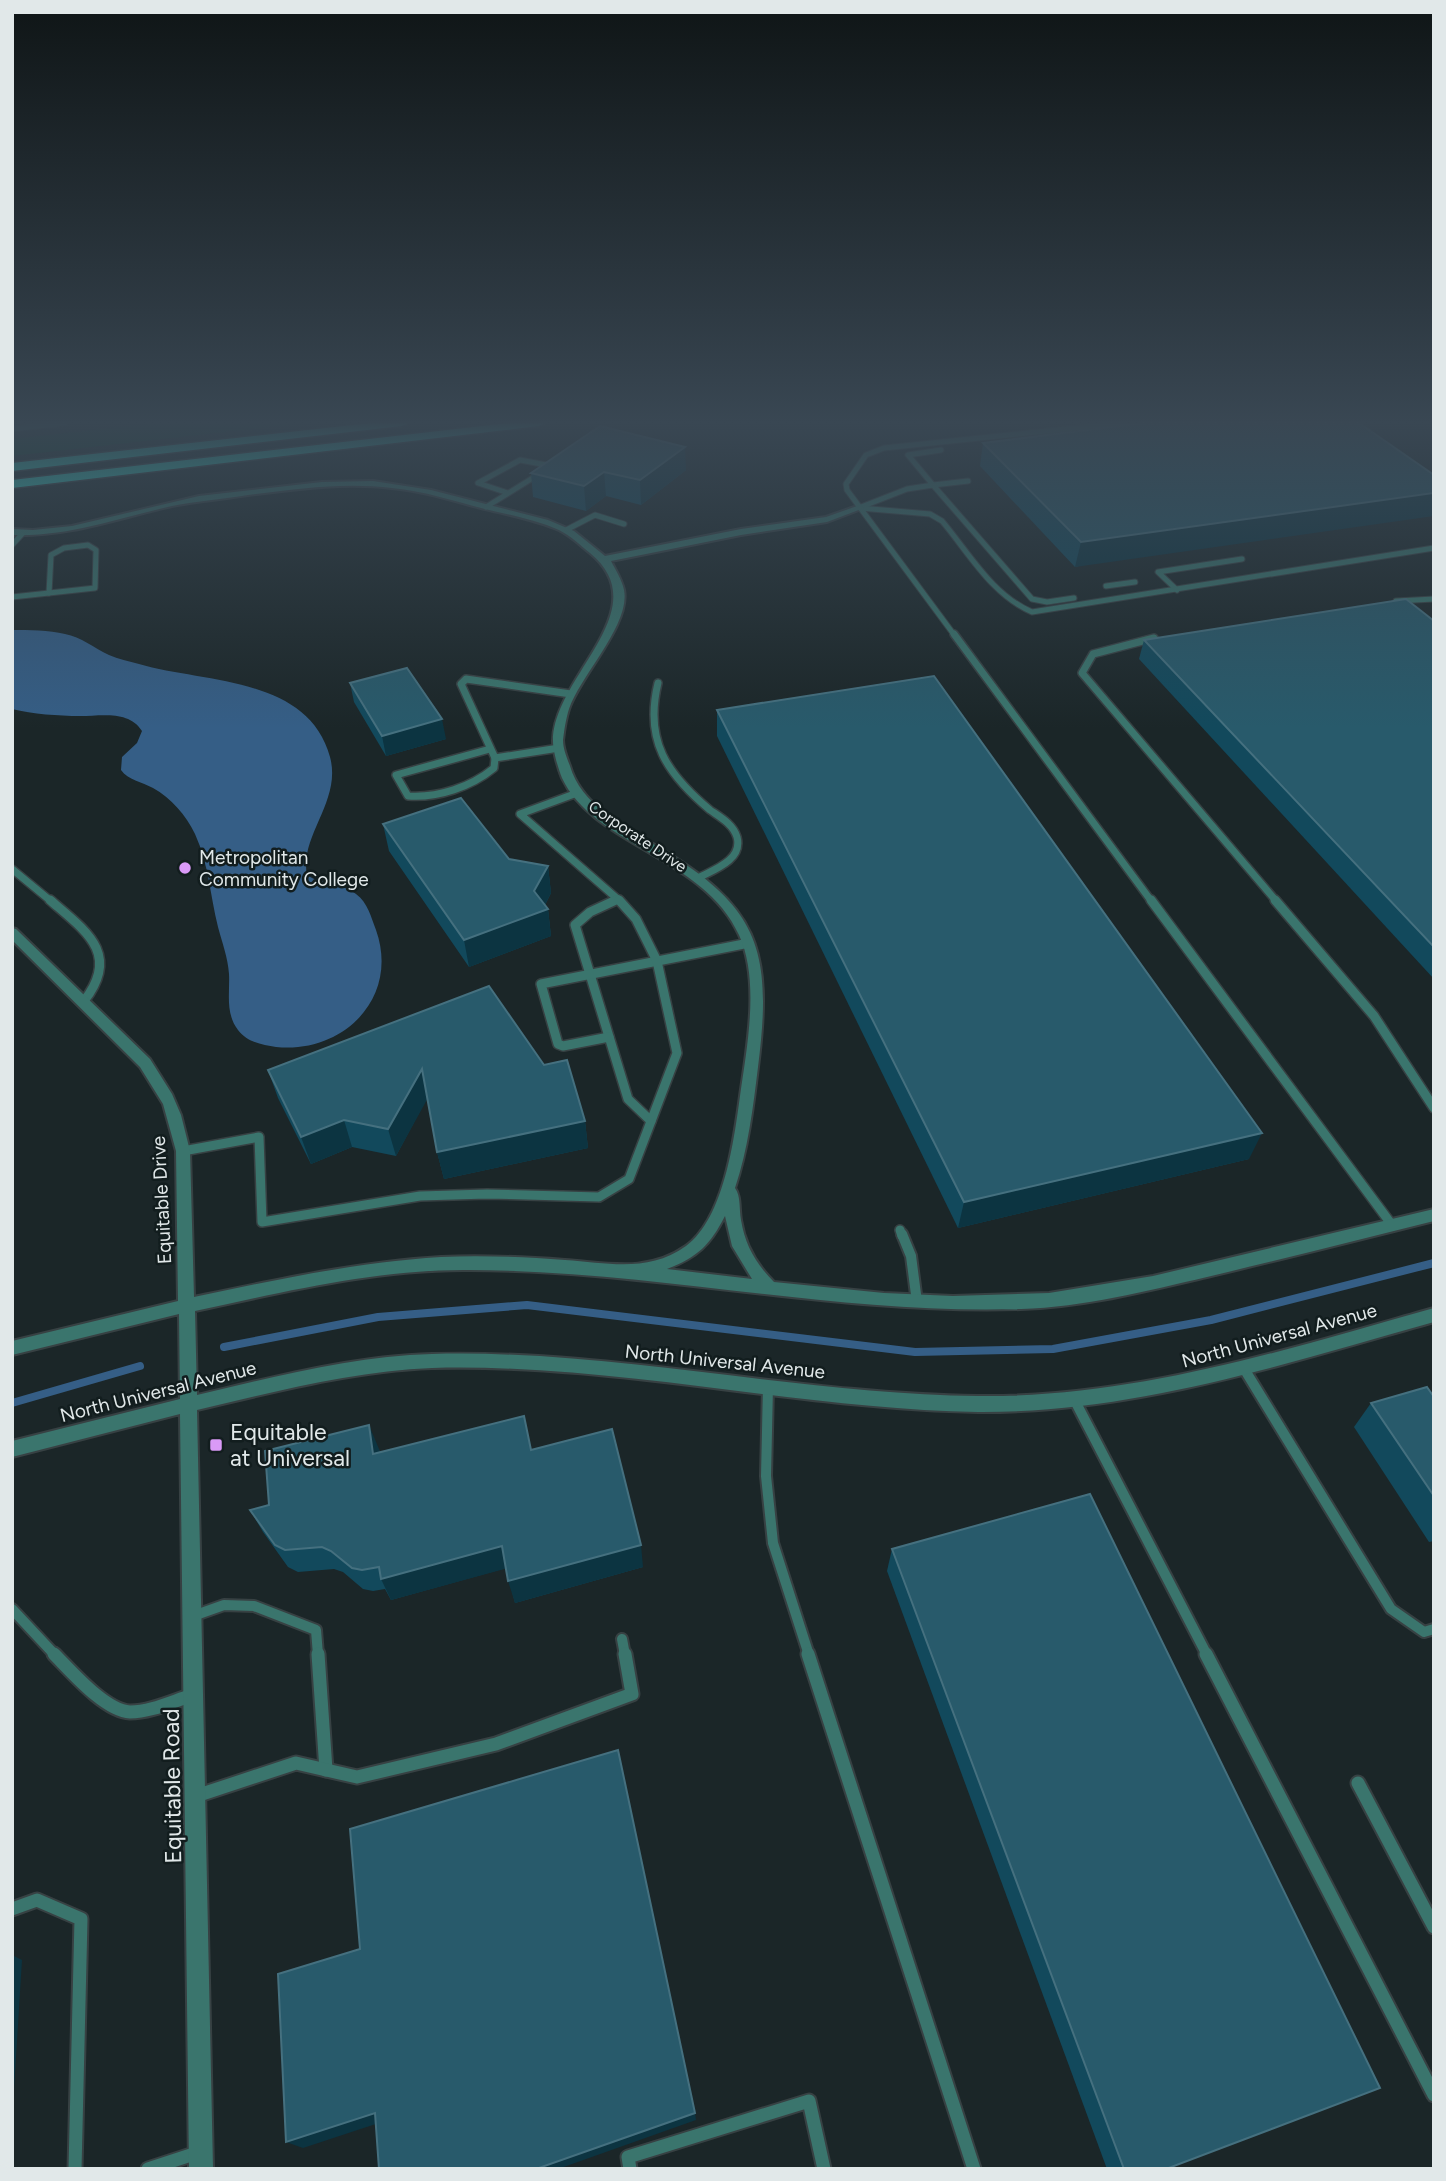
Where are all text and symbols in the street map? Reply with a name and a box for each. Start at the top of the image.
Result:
street label: Corporate Drive [585,797,691,876]
place label: Metropolitan Community College [199,846,369,891]
marker: Metropolitan Community College [177,860,193,876]
street label: Equitable Drive [147,1135,176,1265]
street label: North Universal Avenue [1179,1298,1379,1373]
street label: North Universal Avenue [624,1340,826,1383]
street label: North Universal Avenue [58,1356,259,1427]
place label: Equitable at Universal [230,1418,350,1472]
marker: Equitable at Universal [208,1437,224,1453]
street label: Equitable Road [157,1708,187,1864]

